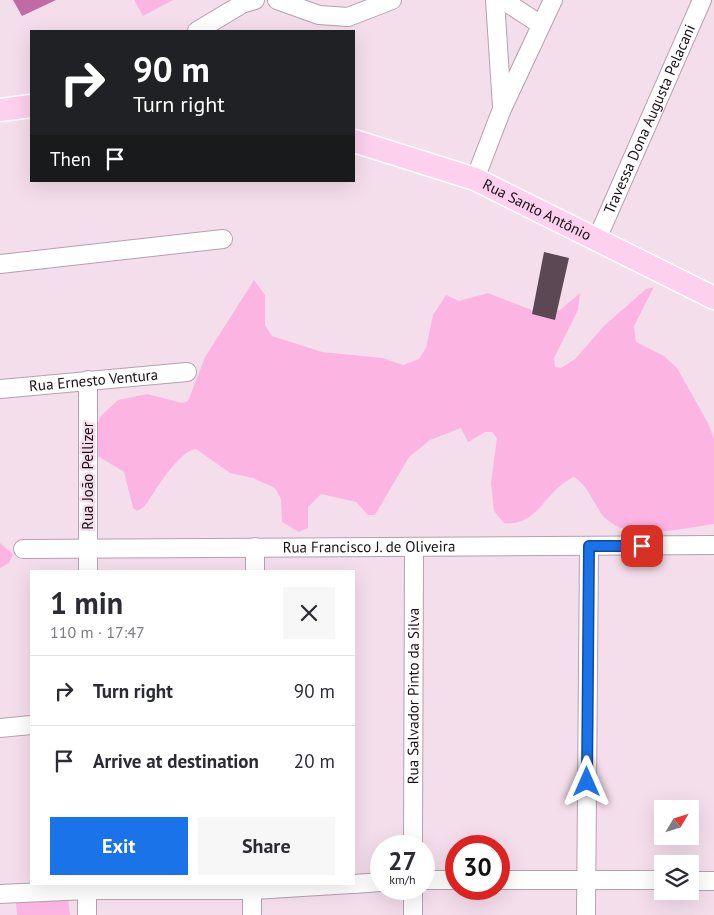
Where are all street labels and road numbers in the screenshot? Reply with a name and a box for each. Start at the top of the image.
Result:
street label: Travessa Dona Augusta Pelacani [599,21,699,216]
street label: Rua Santo Antônio [480,174,595,244]
street label: Rua Ernesto Ventura [28,365,159,395]
street label: Rua João Pellizer [78,422,97,530]
street label: Rua Francisco J. de Oliveira [283,536,455,556]
street label: Rua Salvador Pinto da Silva [403,608,423,784]

